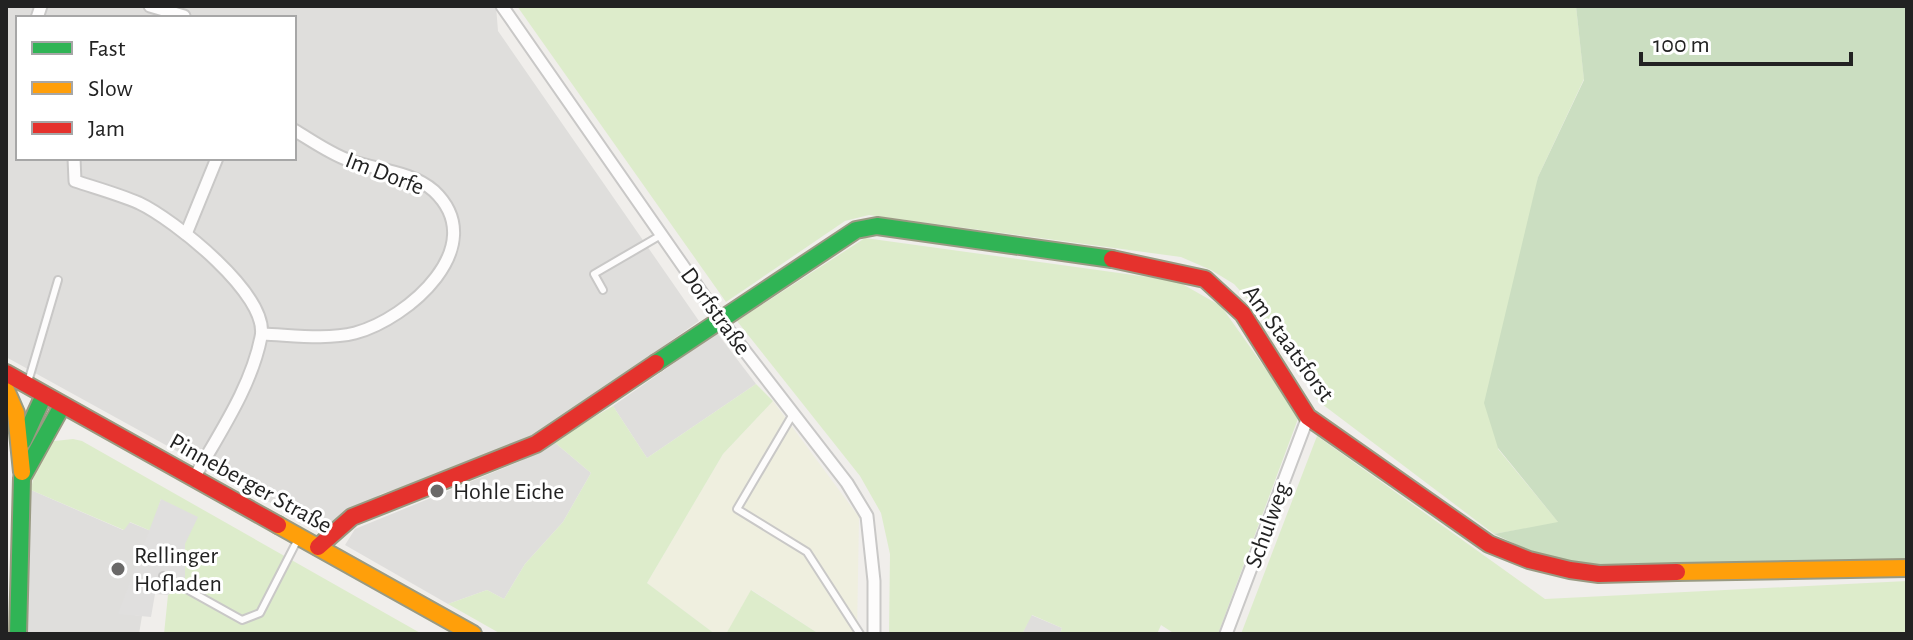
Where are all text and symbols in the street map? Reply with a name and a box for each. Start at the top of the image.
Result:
legend [16,16,296,160]
scale bar [1641,16,1851,66]
text: 100 m [1653,33,1710,57]
text: Fast [88,37,126,61]
text: Slow [88,77,133,101]
text: Jam [88,117,125,141]
street label: Im Dorfe [342,148,427,200]
street label: Dorfstraße [676,263,755,360]
street label: Am Staatsforst [1238,281,1338,406]
street label: Pinneberger Straße [165,429,336,538]
street label: Schulweg [1241,479,1295,571]
place label: Hohle Eiche [453,480,564,504]
marker: Hohle Eiche [428,482,446,500]
place label: Rellinger Hofladen [134,544,222,596]
marker: Rellinger Hofladen [109,560,127,578]

